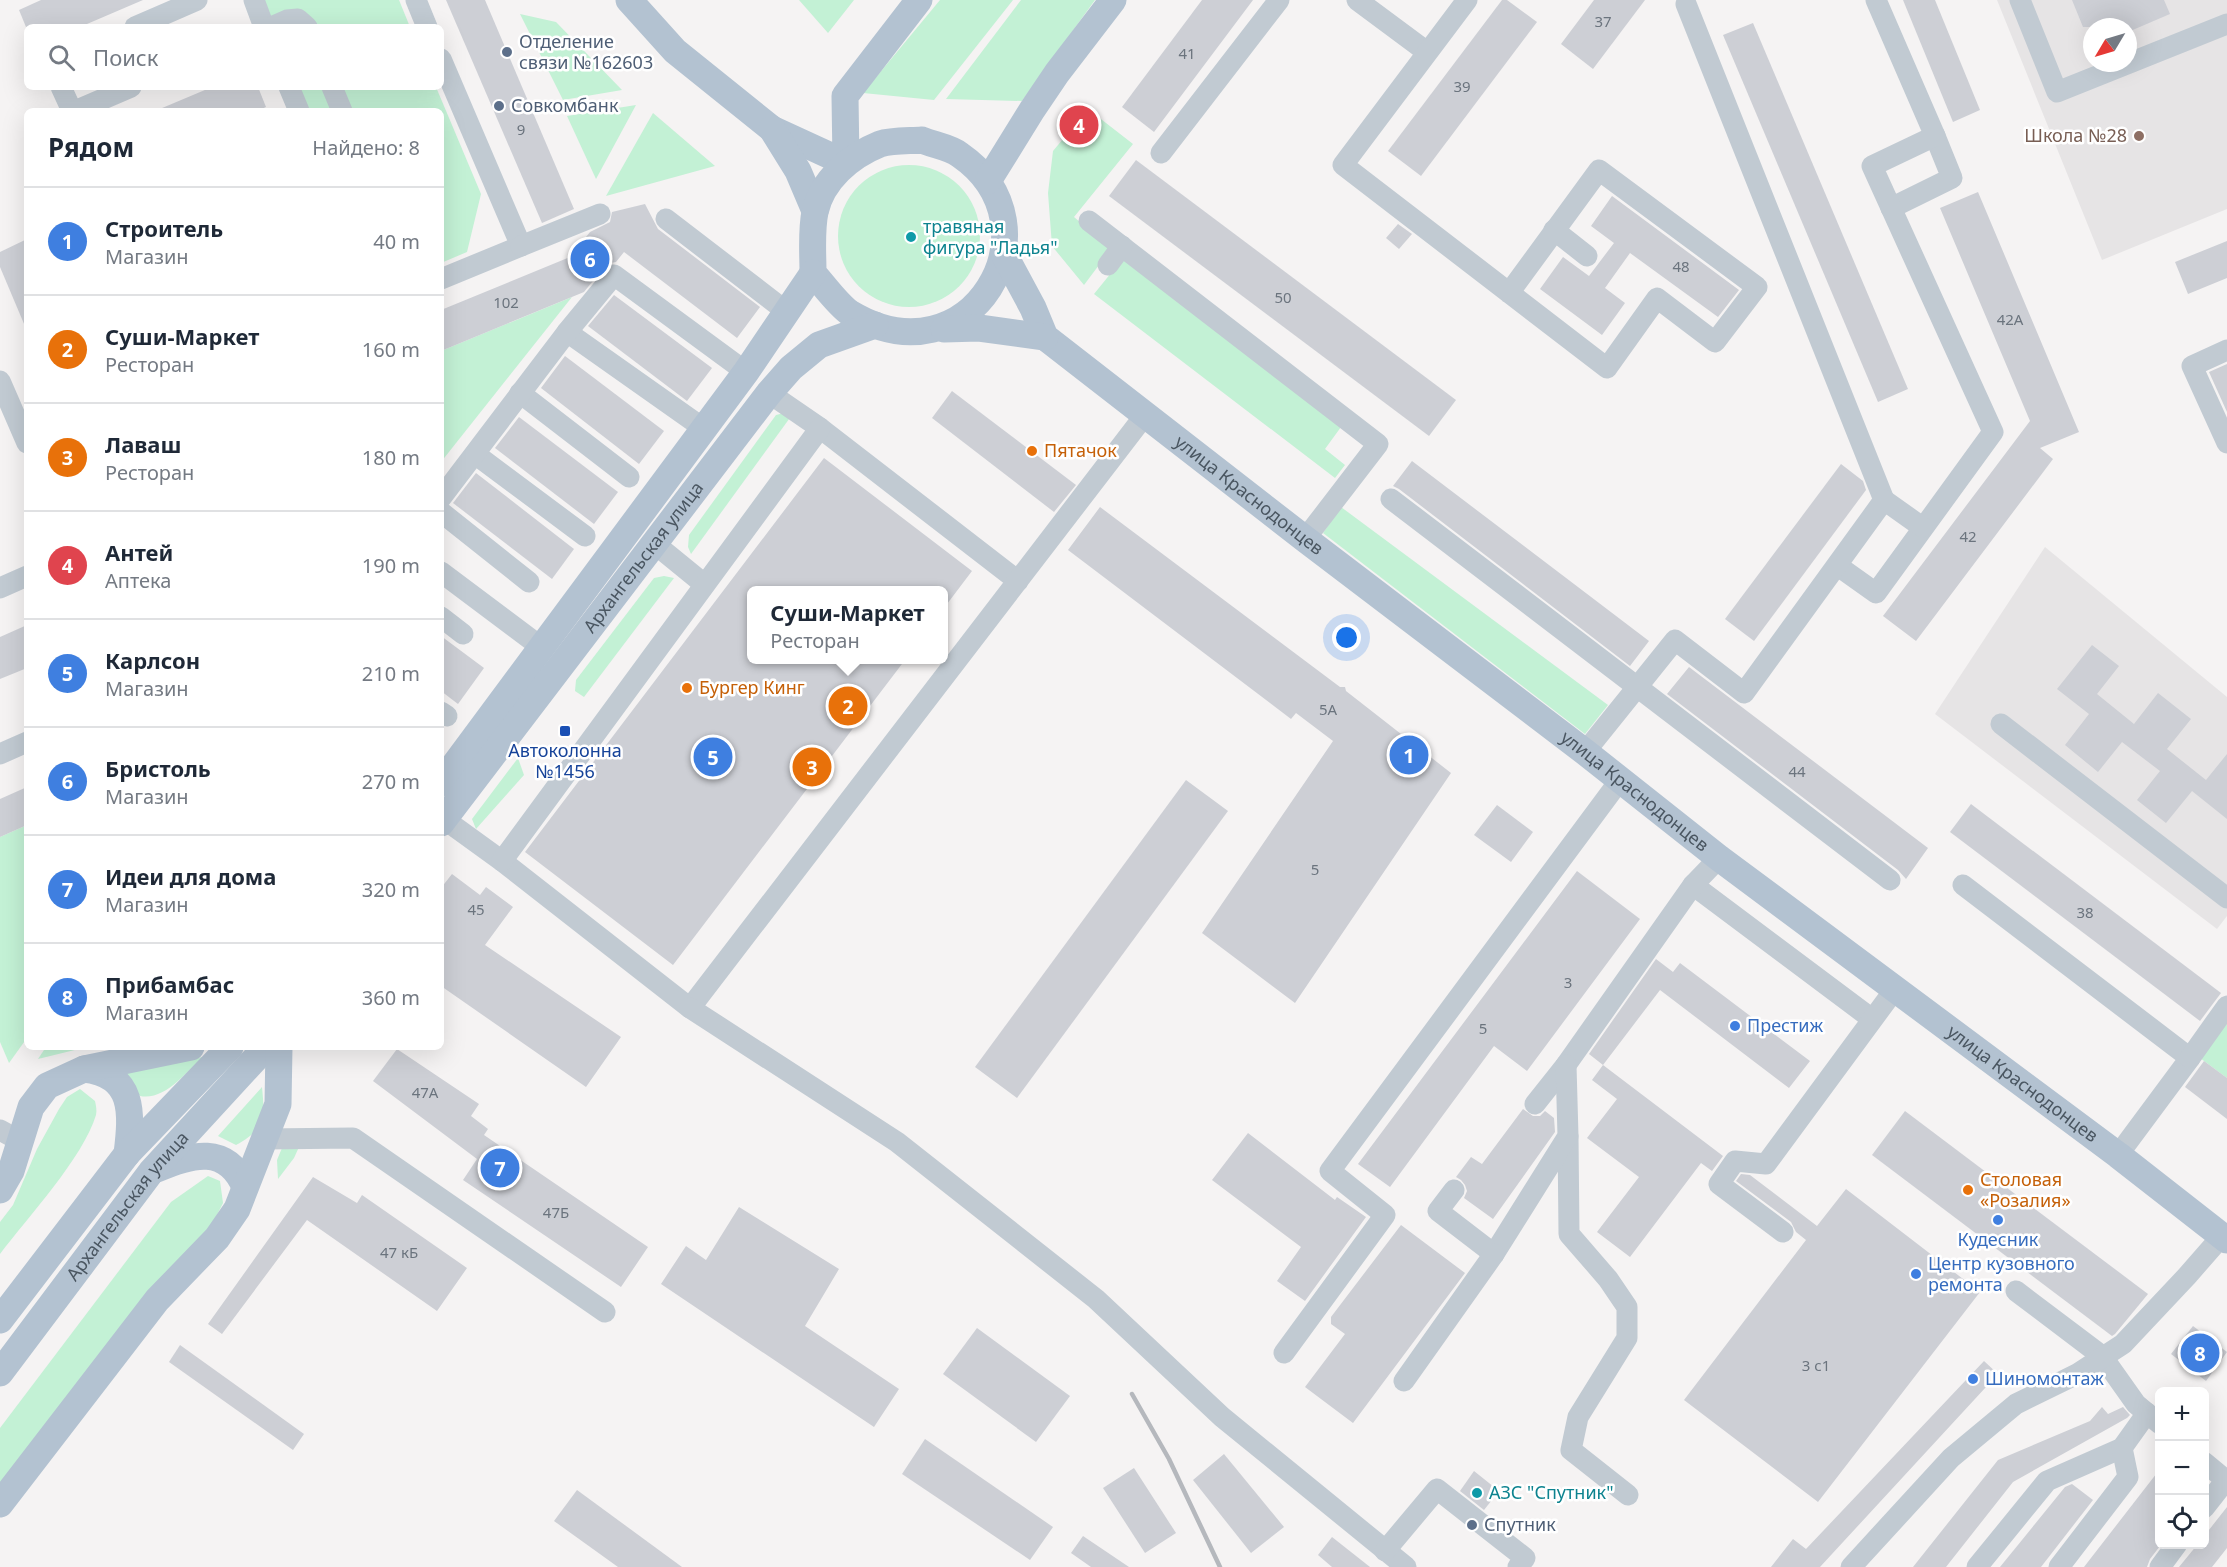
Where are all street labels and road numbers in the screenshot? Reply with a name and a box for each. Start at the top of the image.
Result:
street label: улица Краснодонцев [1170,429,1329,560]
street label: Архангельская улица [577,476,708,637]
street label: улица Краснодонцев [1556,725,1714,856]
street label: улица Краснодонцев [1943,1019,2103,1147]
street label: Архангельская улица [60,1126,193,1285]

